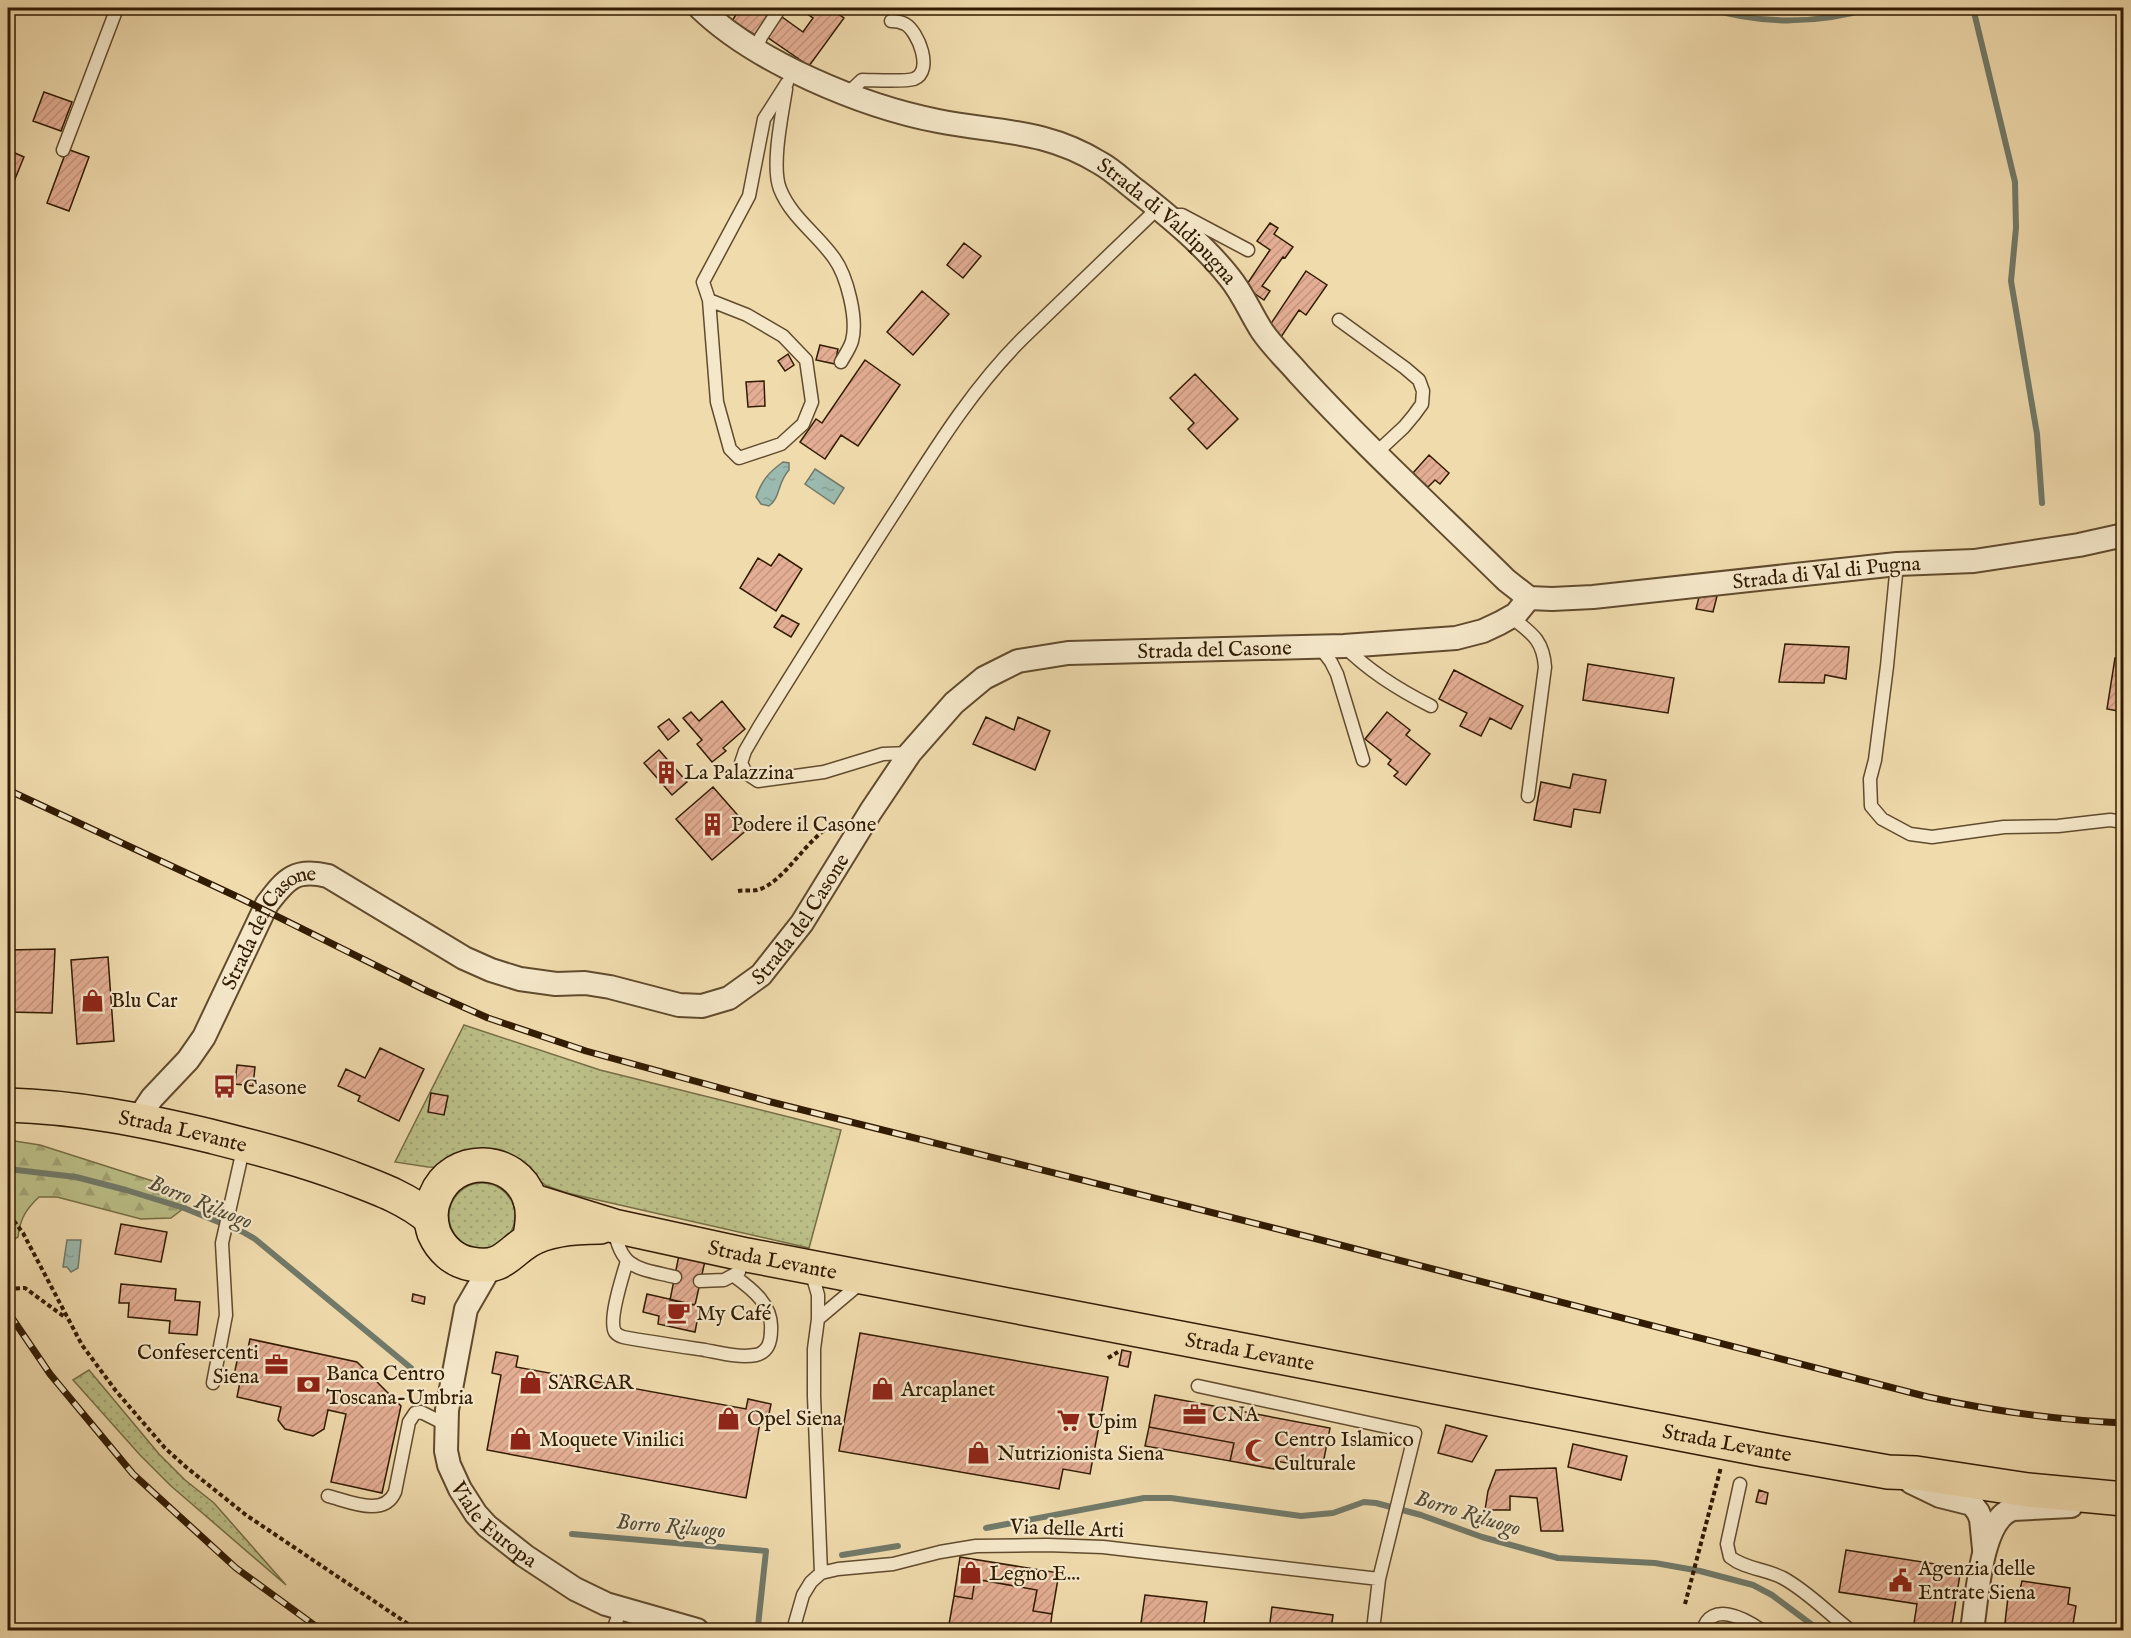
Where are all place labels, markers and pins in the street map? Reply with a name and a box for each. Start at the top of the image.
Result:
building icon: La Palazzina [653,759,679,785]
place label: La Palazzina [684,760,795,787]
building icon: Podere il Casone [700,811,726,837]
place label: Podere il Casone [731,812,877,839]
shop icon: Blu Car [80,987,106,1013]
place label: Blu Car [111,988,178,1015]
bus stop icon: Casone [212,1074,238,1100]
place label: Casone [243,1075,307,1102]
cafe icon: My Café [665,1300,691,1326]
place label: My Café [696,1301,772,1328]
place label: Confesercenti Siena [137,1340,260,1391]
office icon: Confesercenti Siena [264,1351,290,1377]
place label: Banca Centro Toscana-Umbria [326,1361,474,1412]
shop icon: SARCAR [517,1369,543,1395]
place label: SARCAR [548,1370,635,1397]
bank icon: Banca Centro Toscana-Umbria [295,1372,321,1398]
shop icon: Arcaplanet [870,1376,896,1402]
place label: Arcaplanet [900,1377,995,1404]
office icon: CNA [1181,1401,1207,1427]
place label: CNA [1212,1402,1260,1429]
shop icon: Opel Siena [716,1405,742,1431]
place label: Opel Siena [747,1406,843,1433]
supermarket icon: Upim [1056,1408,1082,1434]
place label: Upim [1087,1409,1137,1436]
shop icon: Moquete Vinilici [508,1426,534,1452]
place label: Moquete Vinilici [539,1427,684,1454]
place label: Centro Islamico Culturale [1274,1427,1414,1478]
mosque icon: Centro Islamico Culturale [1243,1438,1269,1464]
shop icon: Nutrizionista Siena [966,1440,992,1466]
place label: Nutrizionista Siena [997,1441,1165,1468]
place label: Agenzia delle Entrate Siena [1917,1556,2036,1607]
shop icon: Legno E... [958,1560,984,1586]
place label: Legno E... [989,1561,1080,1588]
public building icon: Agenzia delle Entrate Siena [1887,1567,1913,1593]

